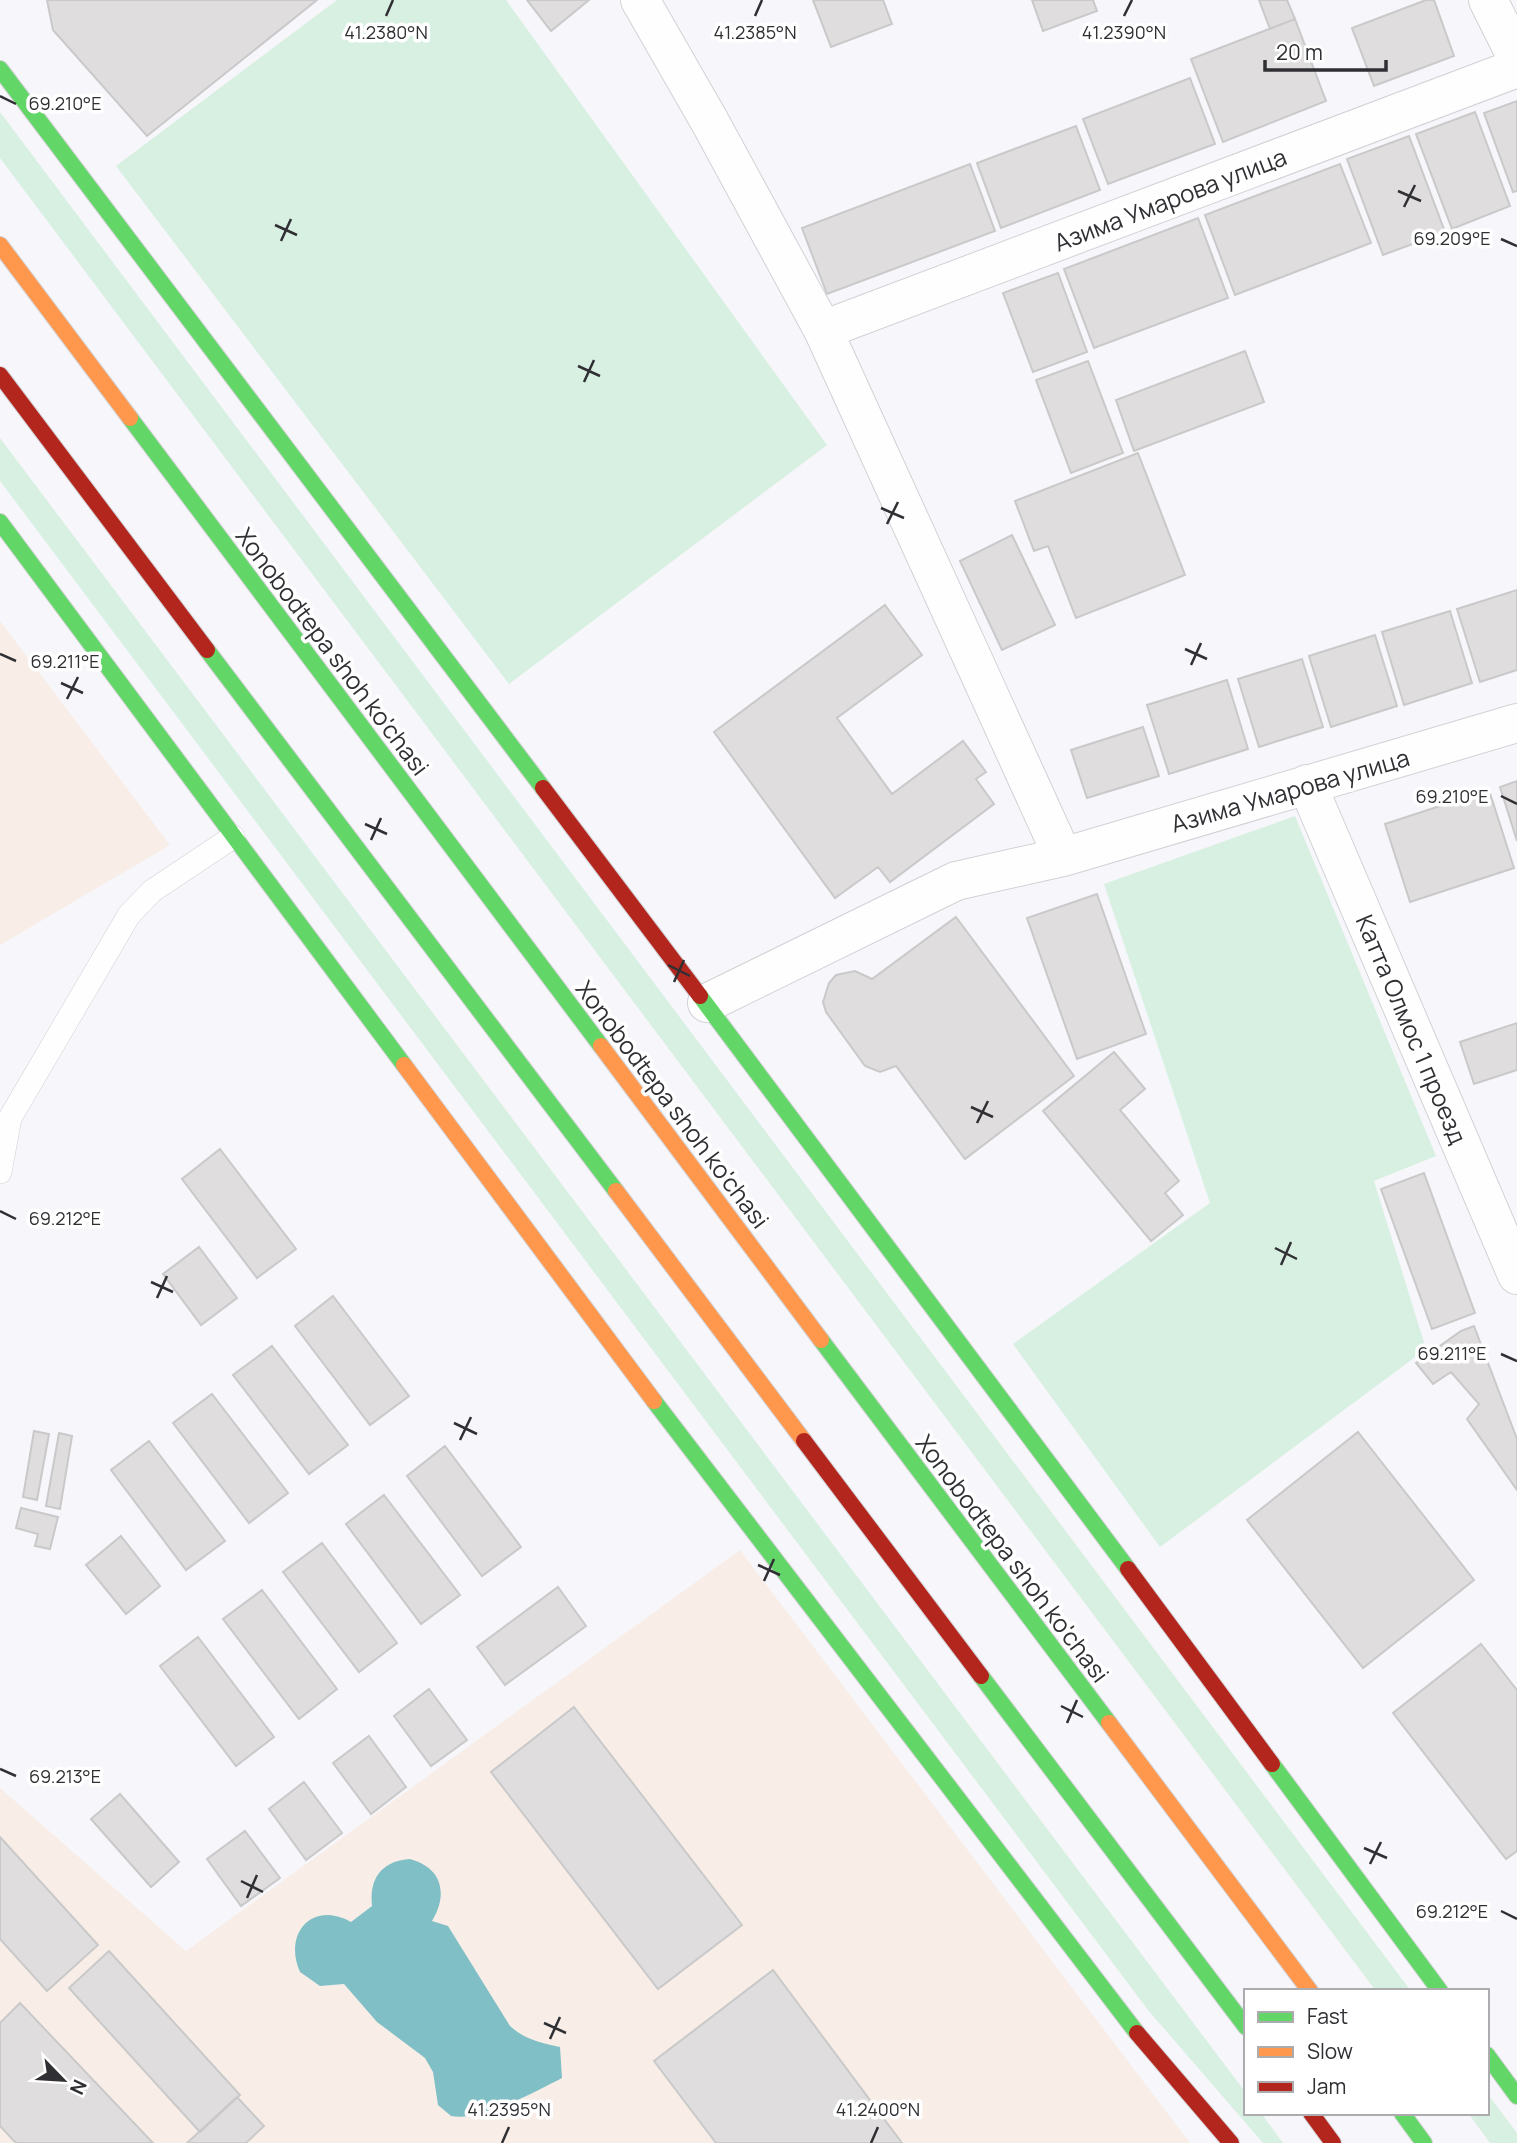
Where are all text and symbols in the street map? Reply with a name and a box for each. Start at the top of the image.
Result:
text: 41.2380°N [344,20,428,44]
text: 41.2385°N [714,20,796,44]
text: 41.2390°N [1082,20,1166,44]
scale bar [1265,28,1386,72]
text: 20 m [1276,38,1323,66]
text: 69.210°E [29,91,101,115]
street label: Азима Умарова улица [1049,139,1291,259]
text: 69.209°E [1413,226,1491,250]
street label: Xonobodtepa shoh ko'chasi [229,520,437,782]
text: 69.211°E [30,649,100,673]
street label: Азима Умарова улица [1167,740,1413,840]
text: 69.210°E [1416,784,1488,808]
street label: Катта Олмос 1 проезд [1349,909,1475,1149]
street label: Xonobodtepa shoh ko'chasi [569,973,777,1235]
text: 69.212°E [29,1206,101,1230]
text: 69.211°E [1417,1341,1487,1365]
street label: Xonobodtepa shoh ko'chasi [909,1427,1117,1689]
text: 69.213°E [29,1764,101,1788]
text: 69.212°E [1416,1899,1488,1923]
legend [1244,1989,1489,2115]
text: Fast [1307,2002,1348,2030]
text: Slow [1307,2037,1353,2065]
north arrow [28,2045,98,2115]
text: Jam [1307,2072,1346,2100]
text: N [64,2076,93,2099]
text: 41.2395°N [467,2097,551,2121]
text: 41.2400°N [836,2097,920,2121]

